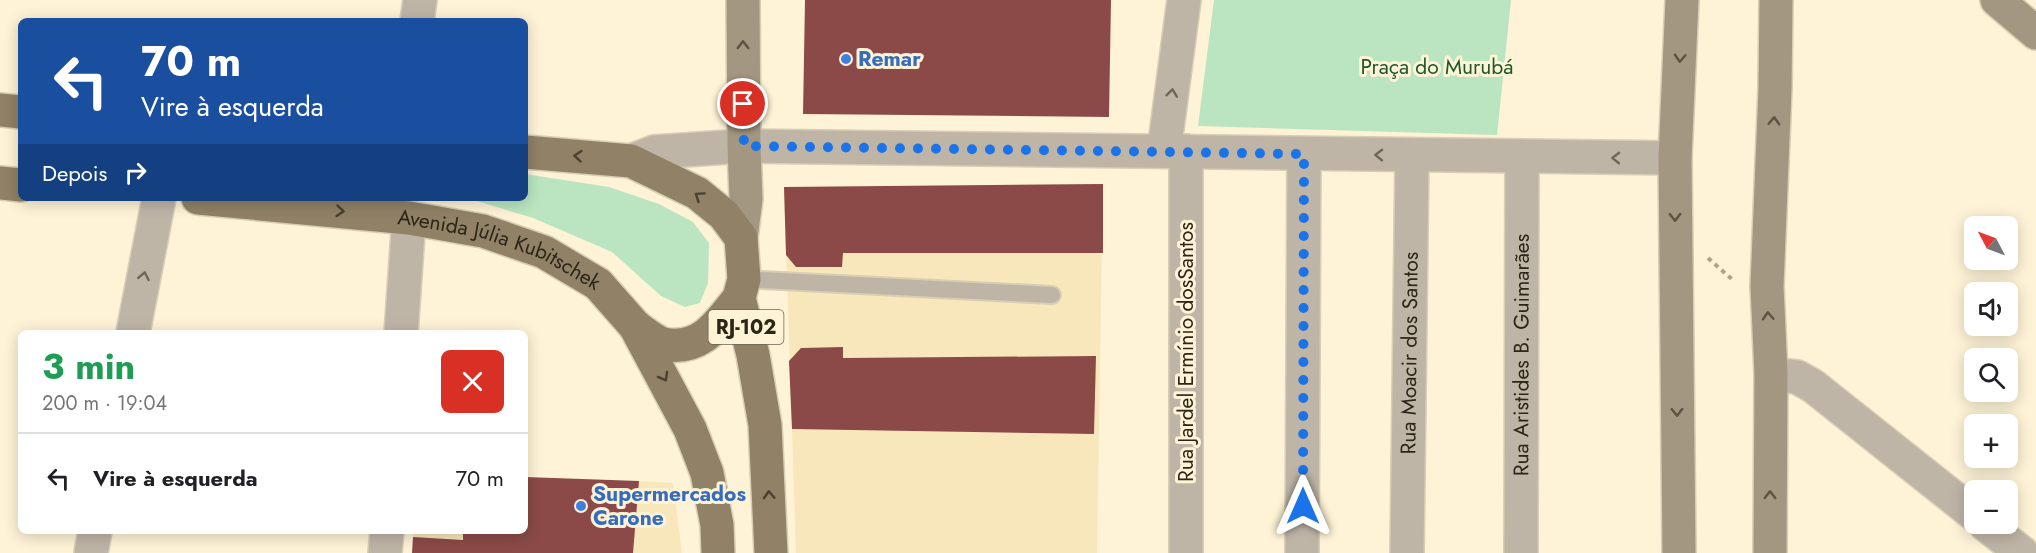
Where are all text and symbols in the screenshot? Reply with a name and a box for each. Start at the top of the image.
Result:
text: 70 m [141,31,241,92]
one-way arrow [737,41,749,50]
icon: left [42,42,120,120]
place label: Remar [858,44,921,74]
marker: Remar [839,52,853,66]
park label: Praça do Murubá [1361,52,1513,82]
one-way arrow [1673,54,1686,63]
pin [717,78,768,129]
text: Vire à esquerda [141,87,324,126]
icon: arrive [726,87,759,120]
one-way arrow [1165,89,1177,98]
one-way arrow [1767,116,1780,125]
one-way arrow [1375,149,1384,161]
one-way arrow [573,150,582,163]
one-way arrow [1612,152,1621,164]
icon: right [119,156,152,189]
text: Depois [42,157,107,189]
one-way arrow [694,192,705,203]
street label: Avenida Júlia Kubitschek [396,202,607,298]
one-way arrow [335,204,344,217]
one-way arrow [1669,212,1682,221]
north arrow [1964,216,2018,270]
map controls [1964,216,2018,534]
street label: Rua Jardel Ermínio dosSantos [1171,222,1201,482]
street label: Rua Aristides B. Guimarães [1506,234,1537,476]
street label: Rua Moacir dos Santos [1393,251,1426,455]
one-way arrow [138,271,150,280]
button: sound [1964,282,2018,336]
road number: RJ-102 [708,310,783,344]
one-way arrow [1761,311,1774,320]
text: 3 min [42,340,135,392]
button: search [1964,348,2018,402]
button: close [441,350,504,413]
one-way arrow [657,371,668,381]
text: 200 m · 19:04 [42,389,167,418]
one-way arrow [1671,407,1683,416]
button: + [1964,414,2018,468]
icon: left [42,462,75,495]
text: Vire à esquerda [93,462,258,494]
text: 70 m [455,462,504,494]
position arrow [1271,474,1335,538]
place label: Supermercados Carone [593,479,746,533]
button: − [1964,480,2018,534]
one-way arrow [762,490,775,499]
one-way arrow [1764,490,1776,499]
marker: Supermercados Carone [574,499,588,513]

